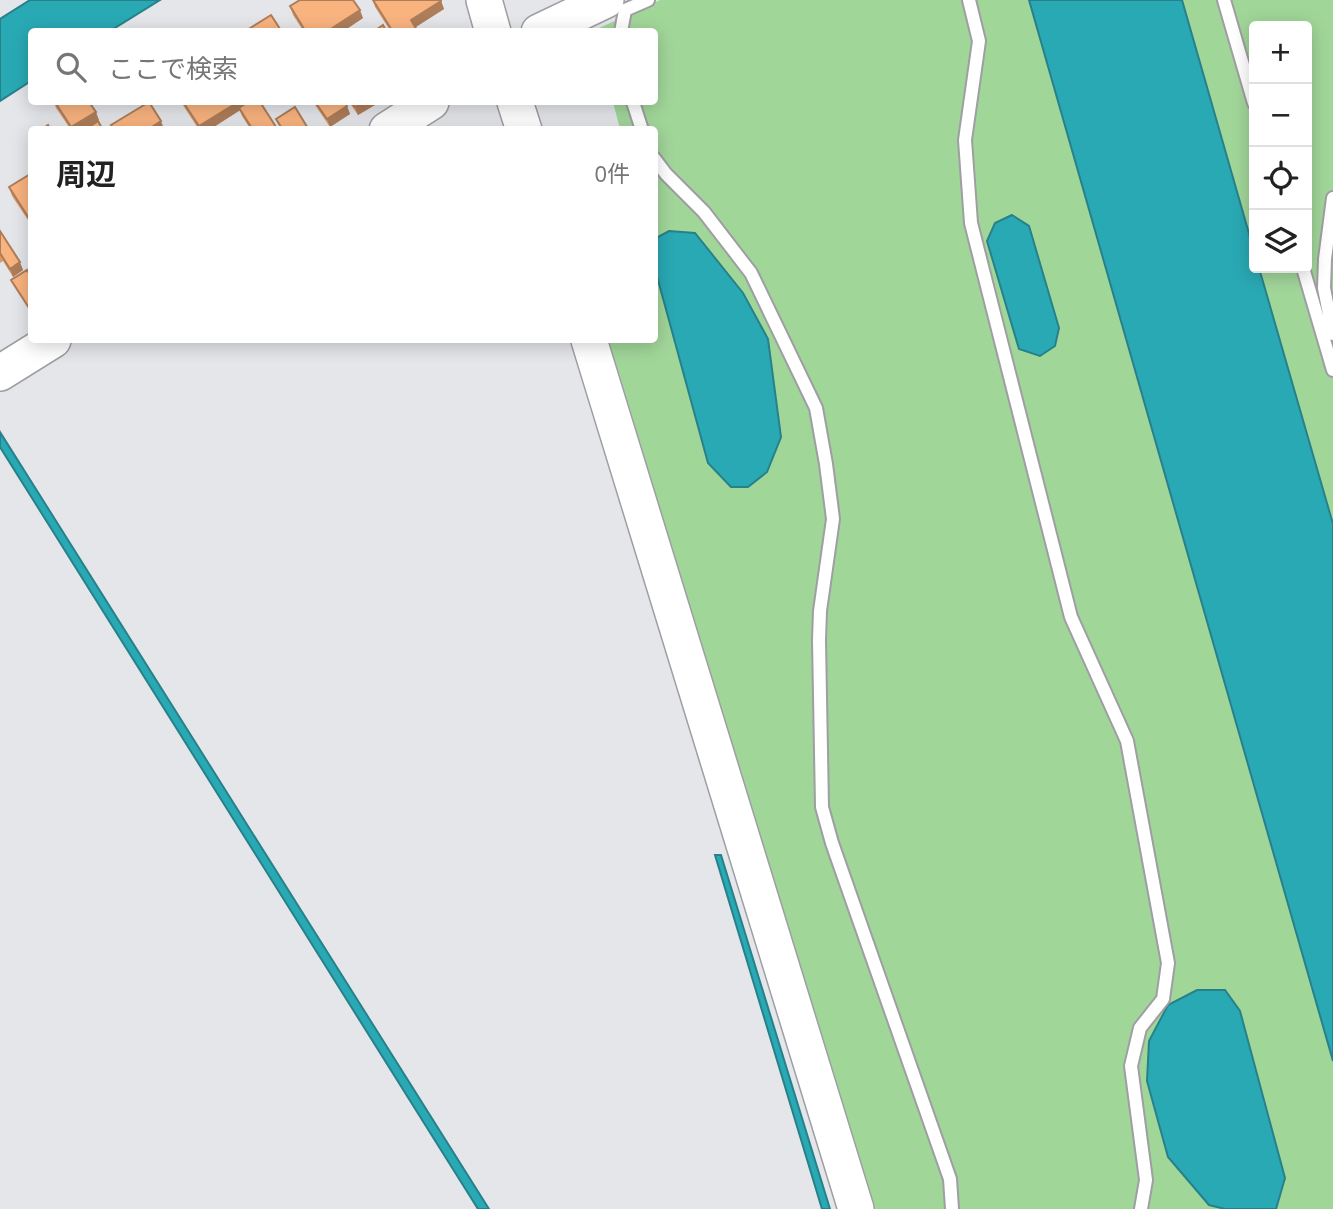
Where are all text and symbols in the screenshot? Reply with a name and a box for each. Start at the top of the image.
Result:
map controls [1249,21,1312,273]
button: + [1249,21,1312,84]
search box [28,28,658,105]
icon: search [52,48,90,86]
text: ここで検索 [108,52,238,85]
button: − [1249,84,1312,147]
button: locate [1249,147,1312,210]
text: 周辺 [56,154,116,193]
text: 0件 [594,159,630,188]
button: layers [1249,210,1312,273]

